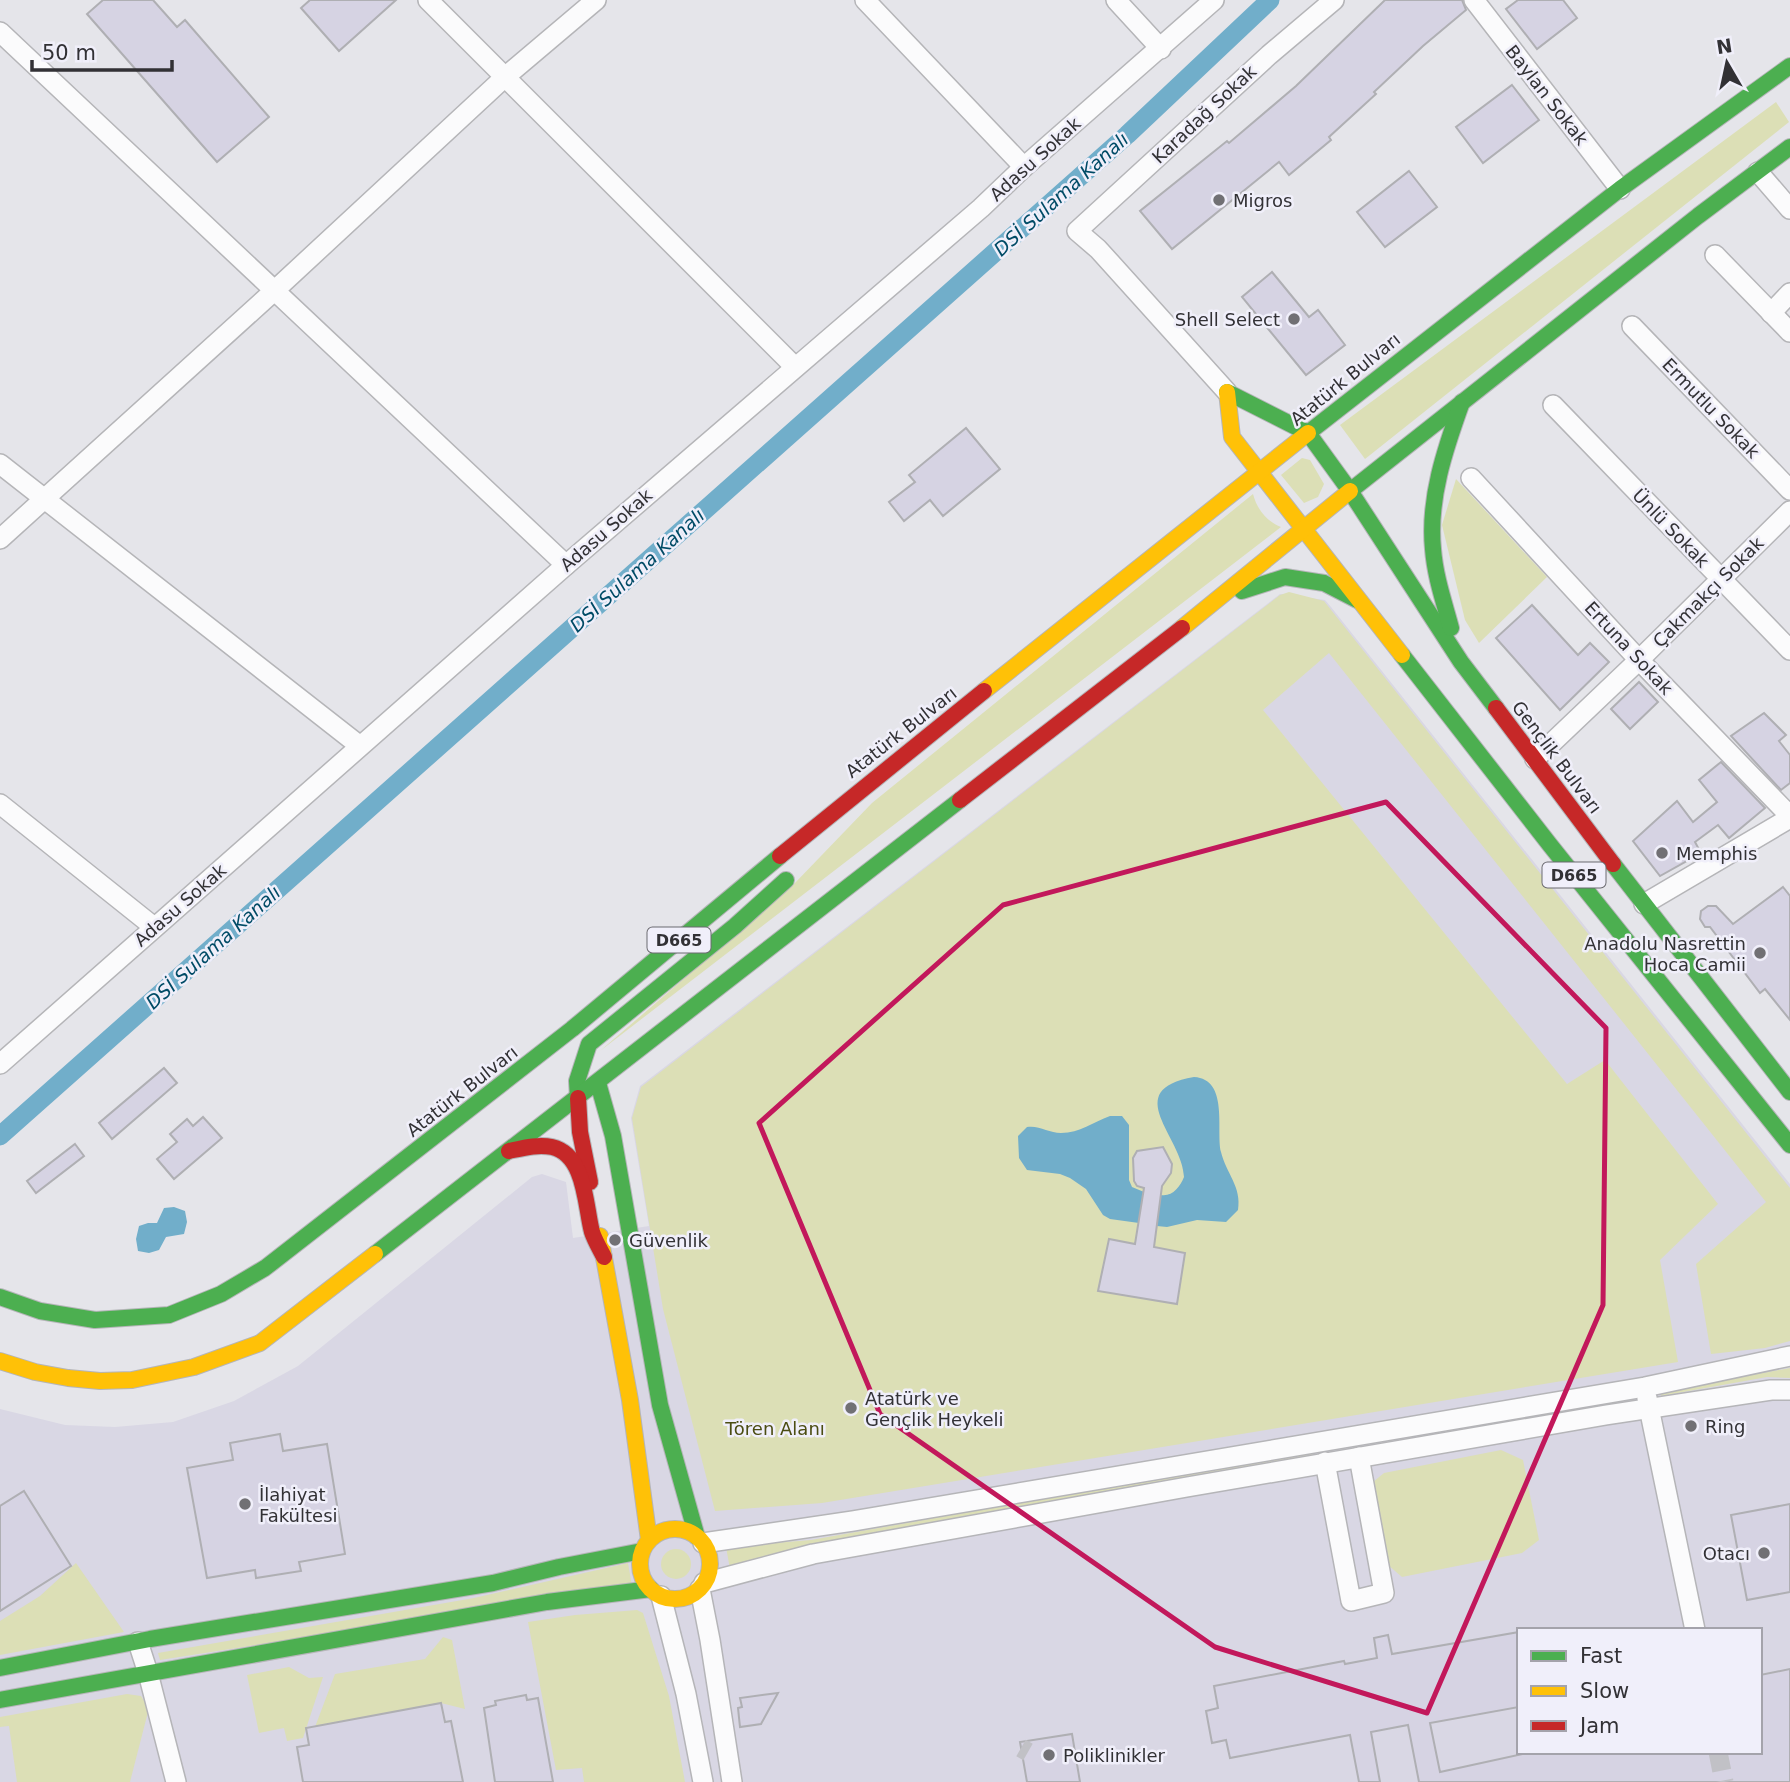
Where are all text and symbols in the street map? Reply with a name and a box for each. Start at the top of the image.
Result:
scale bar [32,28,172,72]
north arrow [1692,28,1762,98]
text: N [1715,34,1734,58]
text: 50 m [42,41,96,65]
street label: Baylan Sokak [1501,41,1593,150]
street label: Karadağ Sokak [1148,60,1261,168]
street label: Adasu Sokak [985,112,1085,205]
water label: DSİ Sulama Kanalı [989,128,1133,260]
place label: Migros [1233,190,1292,211]
marker: Migros [1211,192,1227,208]
place label: Shell Select [1175,309,1280,330]
marker: Shell Select [1286,311,1302,327]
street label: Atatürk Bulvarı [1286,328,1404,430]
street label: Ermutlu Sokak [1658,354,1764,463]
street label: Adasu Sokak [556,484,657,576]
street label: Ünlü Sokak [1628,484,1714,572]
water label: DSİ Sulama Kanalı [565,504,709,636]
street label: Çakmakçı Sokak [1648,532,1768,652]
street label: Ertuna Sokak [1581,597,1678,699]
street label: Atatürk Bulvarı [841,682,961,782]
street label: Gençlik Bulvarı [1508,697,1606,817]
place label: Memphis [1676,843,1757,864]
marker: Memphis [1654,845,1670,861]
street label: Adasu Sokak [130,859,231,951]
road number: D665 [1542,862,1606,888]
water label: DSİ Sulama Kanalı [141,881,285,1013]
road number: D665 [648,928,710,952]
place label: Anadolu Nasrettin Hoca Camii [1584,933,1746,975]
marker: Anadolu Nasrettin Hoca Camii [1752,945,1768,961]
street label: Atatürk Bulvarı [402,1041,522,1141]
place label: Güvenlik [629,1230,708,1251]
marker: Güvenlik [607,1232,623,1248]
place label: Atatürk ve Gençlik Heykeli [865,1388,1004,1430]
marker: Atatürk ve Gençlik Heykeli [843,1400,859,1416]
place label: Ring [1705,1416,1745,1437]
park label: Tören Alanı [724,1418,825,1439]
marker: Ring [1683,1418,1699,1434]
place label: İlahiyat Fakültesi [259,1484,338,1526]
marker: İlahiyat Fakültesi [237,1496,253,1512]
place label: Otacı [1703,1543,1750,1564]
marker: Otacı [1756,1545,1772,1561]
legend [1517,1628,1762,1754]
text: Fast [1580,1644,1622,1668]
text: Slow [1580,1679,1629,1703]
text: Jam [1578,1714,1620,1738]
place label: Poliklinikler [1063,1745,1166,1766]
marker: Poliklinikler [1041,1747,1057,1763]

